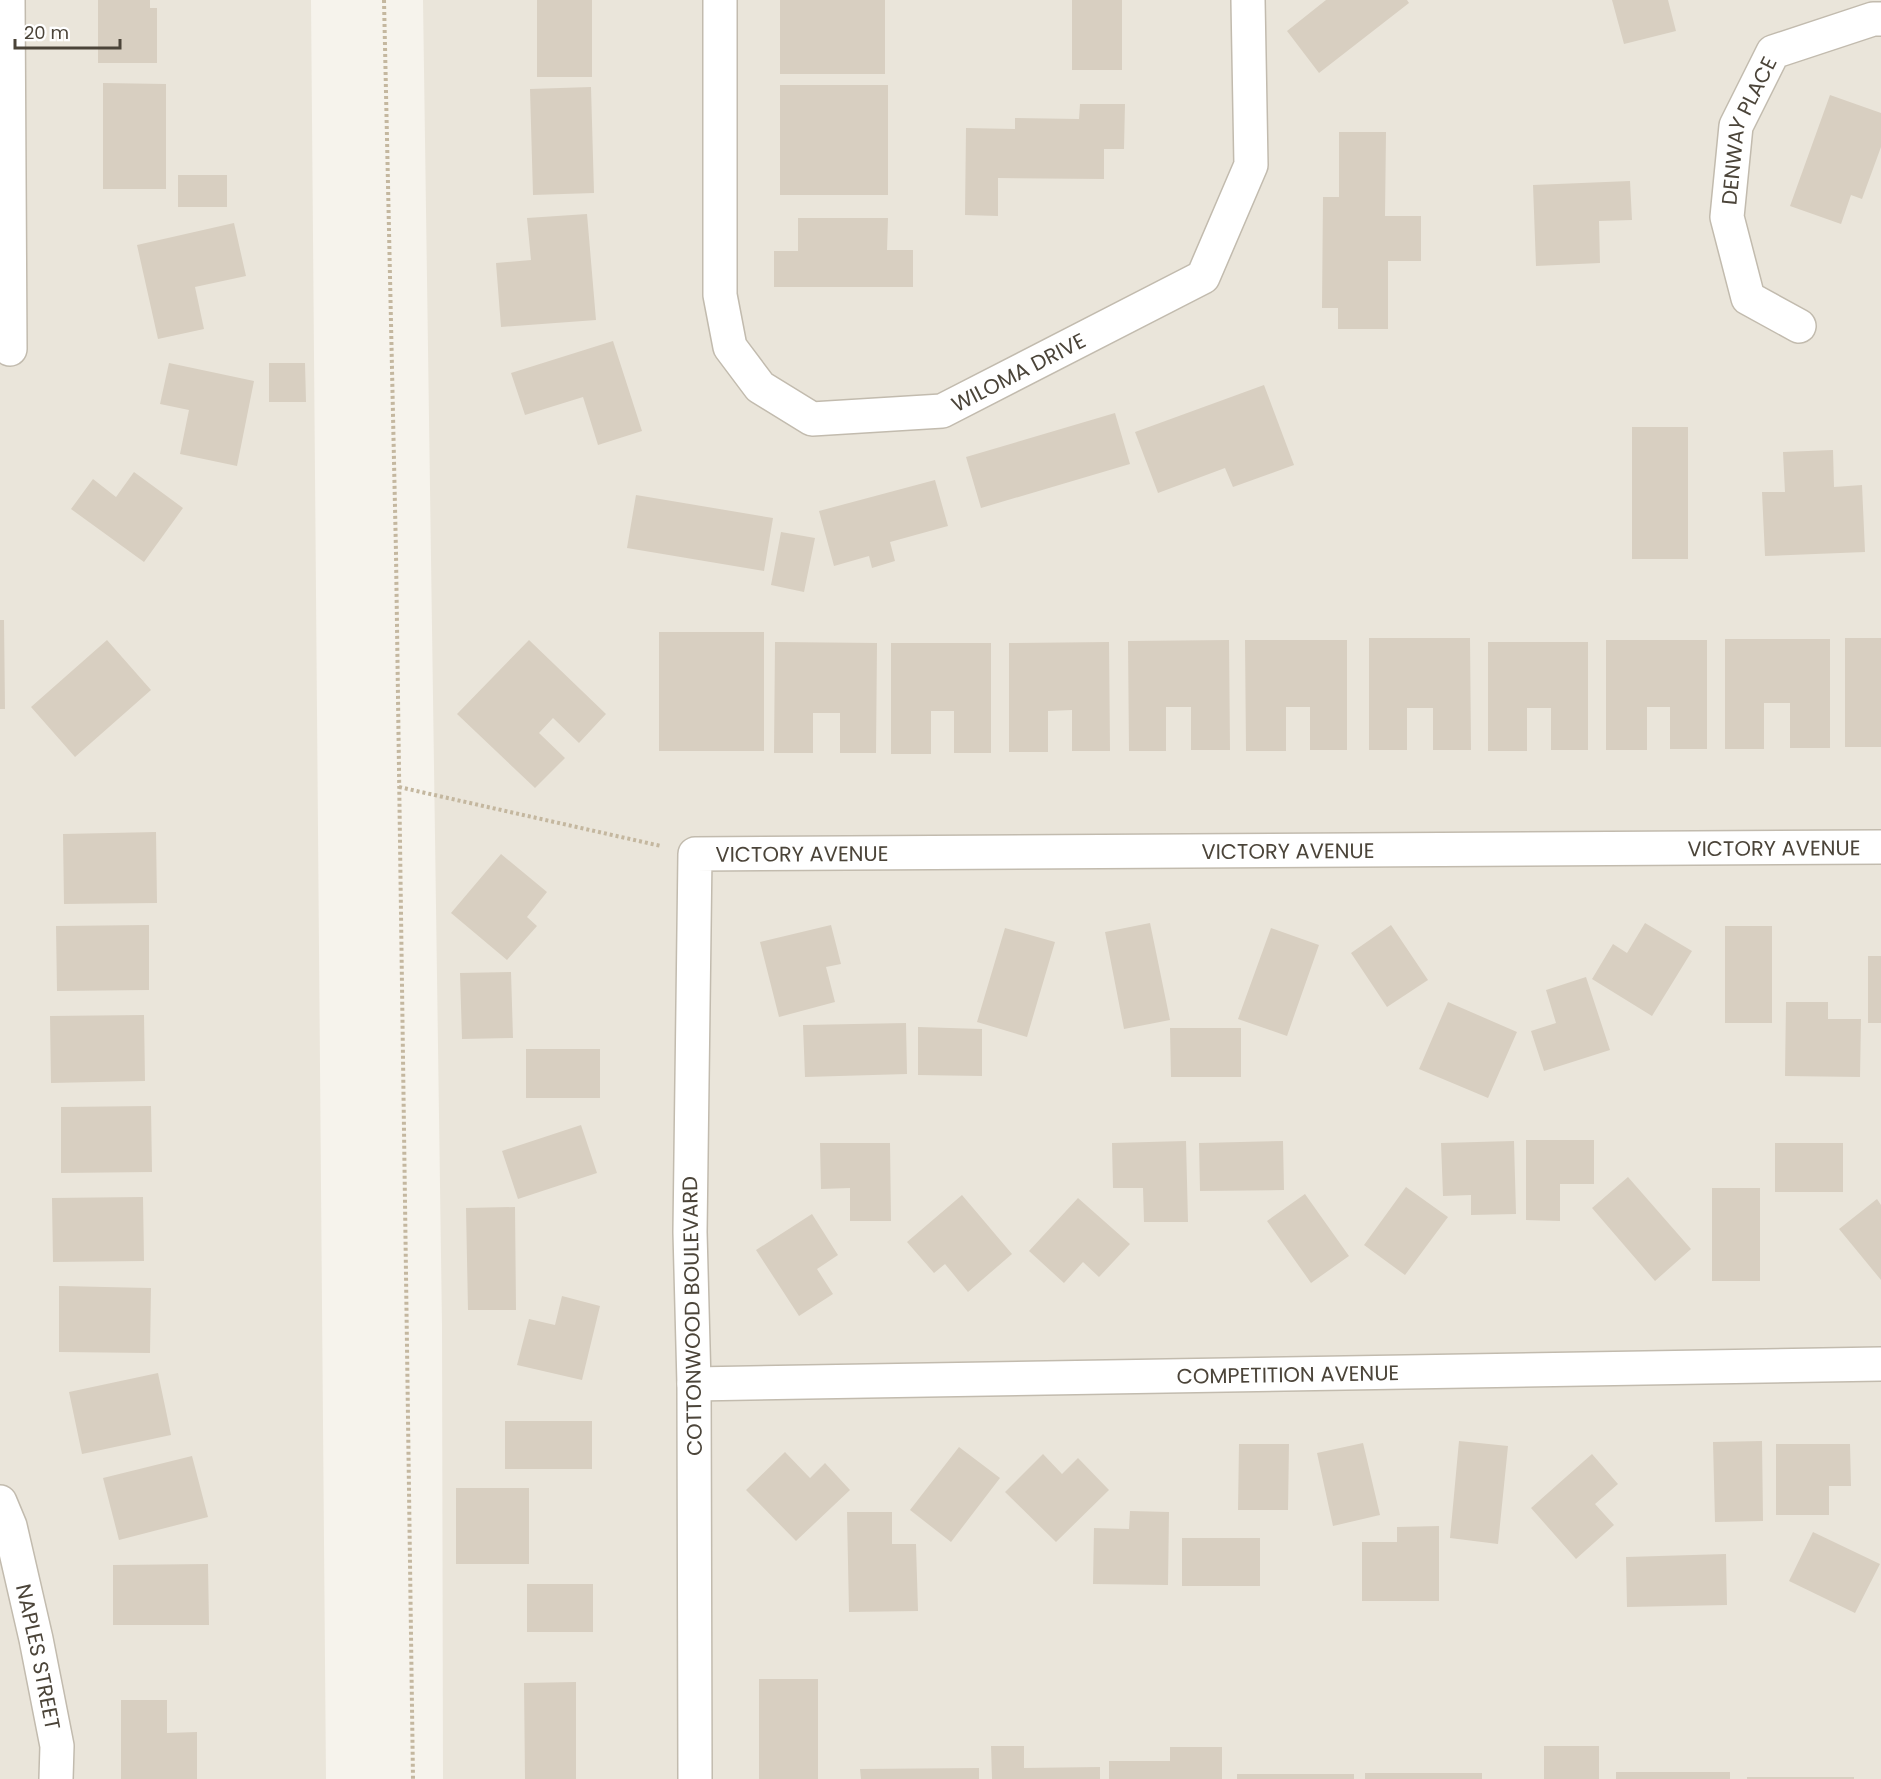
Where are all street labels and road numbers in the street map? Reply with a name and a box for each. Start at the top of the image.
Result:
street label: DENWAY PLACE [1714,51,1783,206]
street label: WILOMA DRIVE [946,325,1090,418]
street label: VICTORY AVENUE [1687,833,1860,863]
street label: VICTORY AVENUE [1201,835,1374,866]
street label: VICTORY AVENUE [715,838,889,868]
street label: COTTONWOOD BOULEVARD [675,1176,709,1456]
street label: COMPETITION AVENUE [1176,1358,1399,1390]
street label: NAPLES STREET [9,1581,68,1732]

